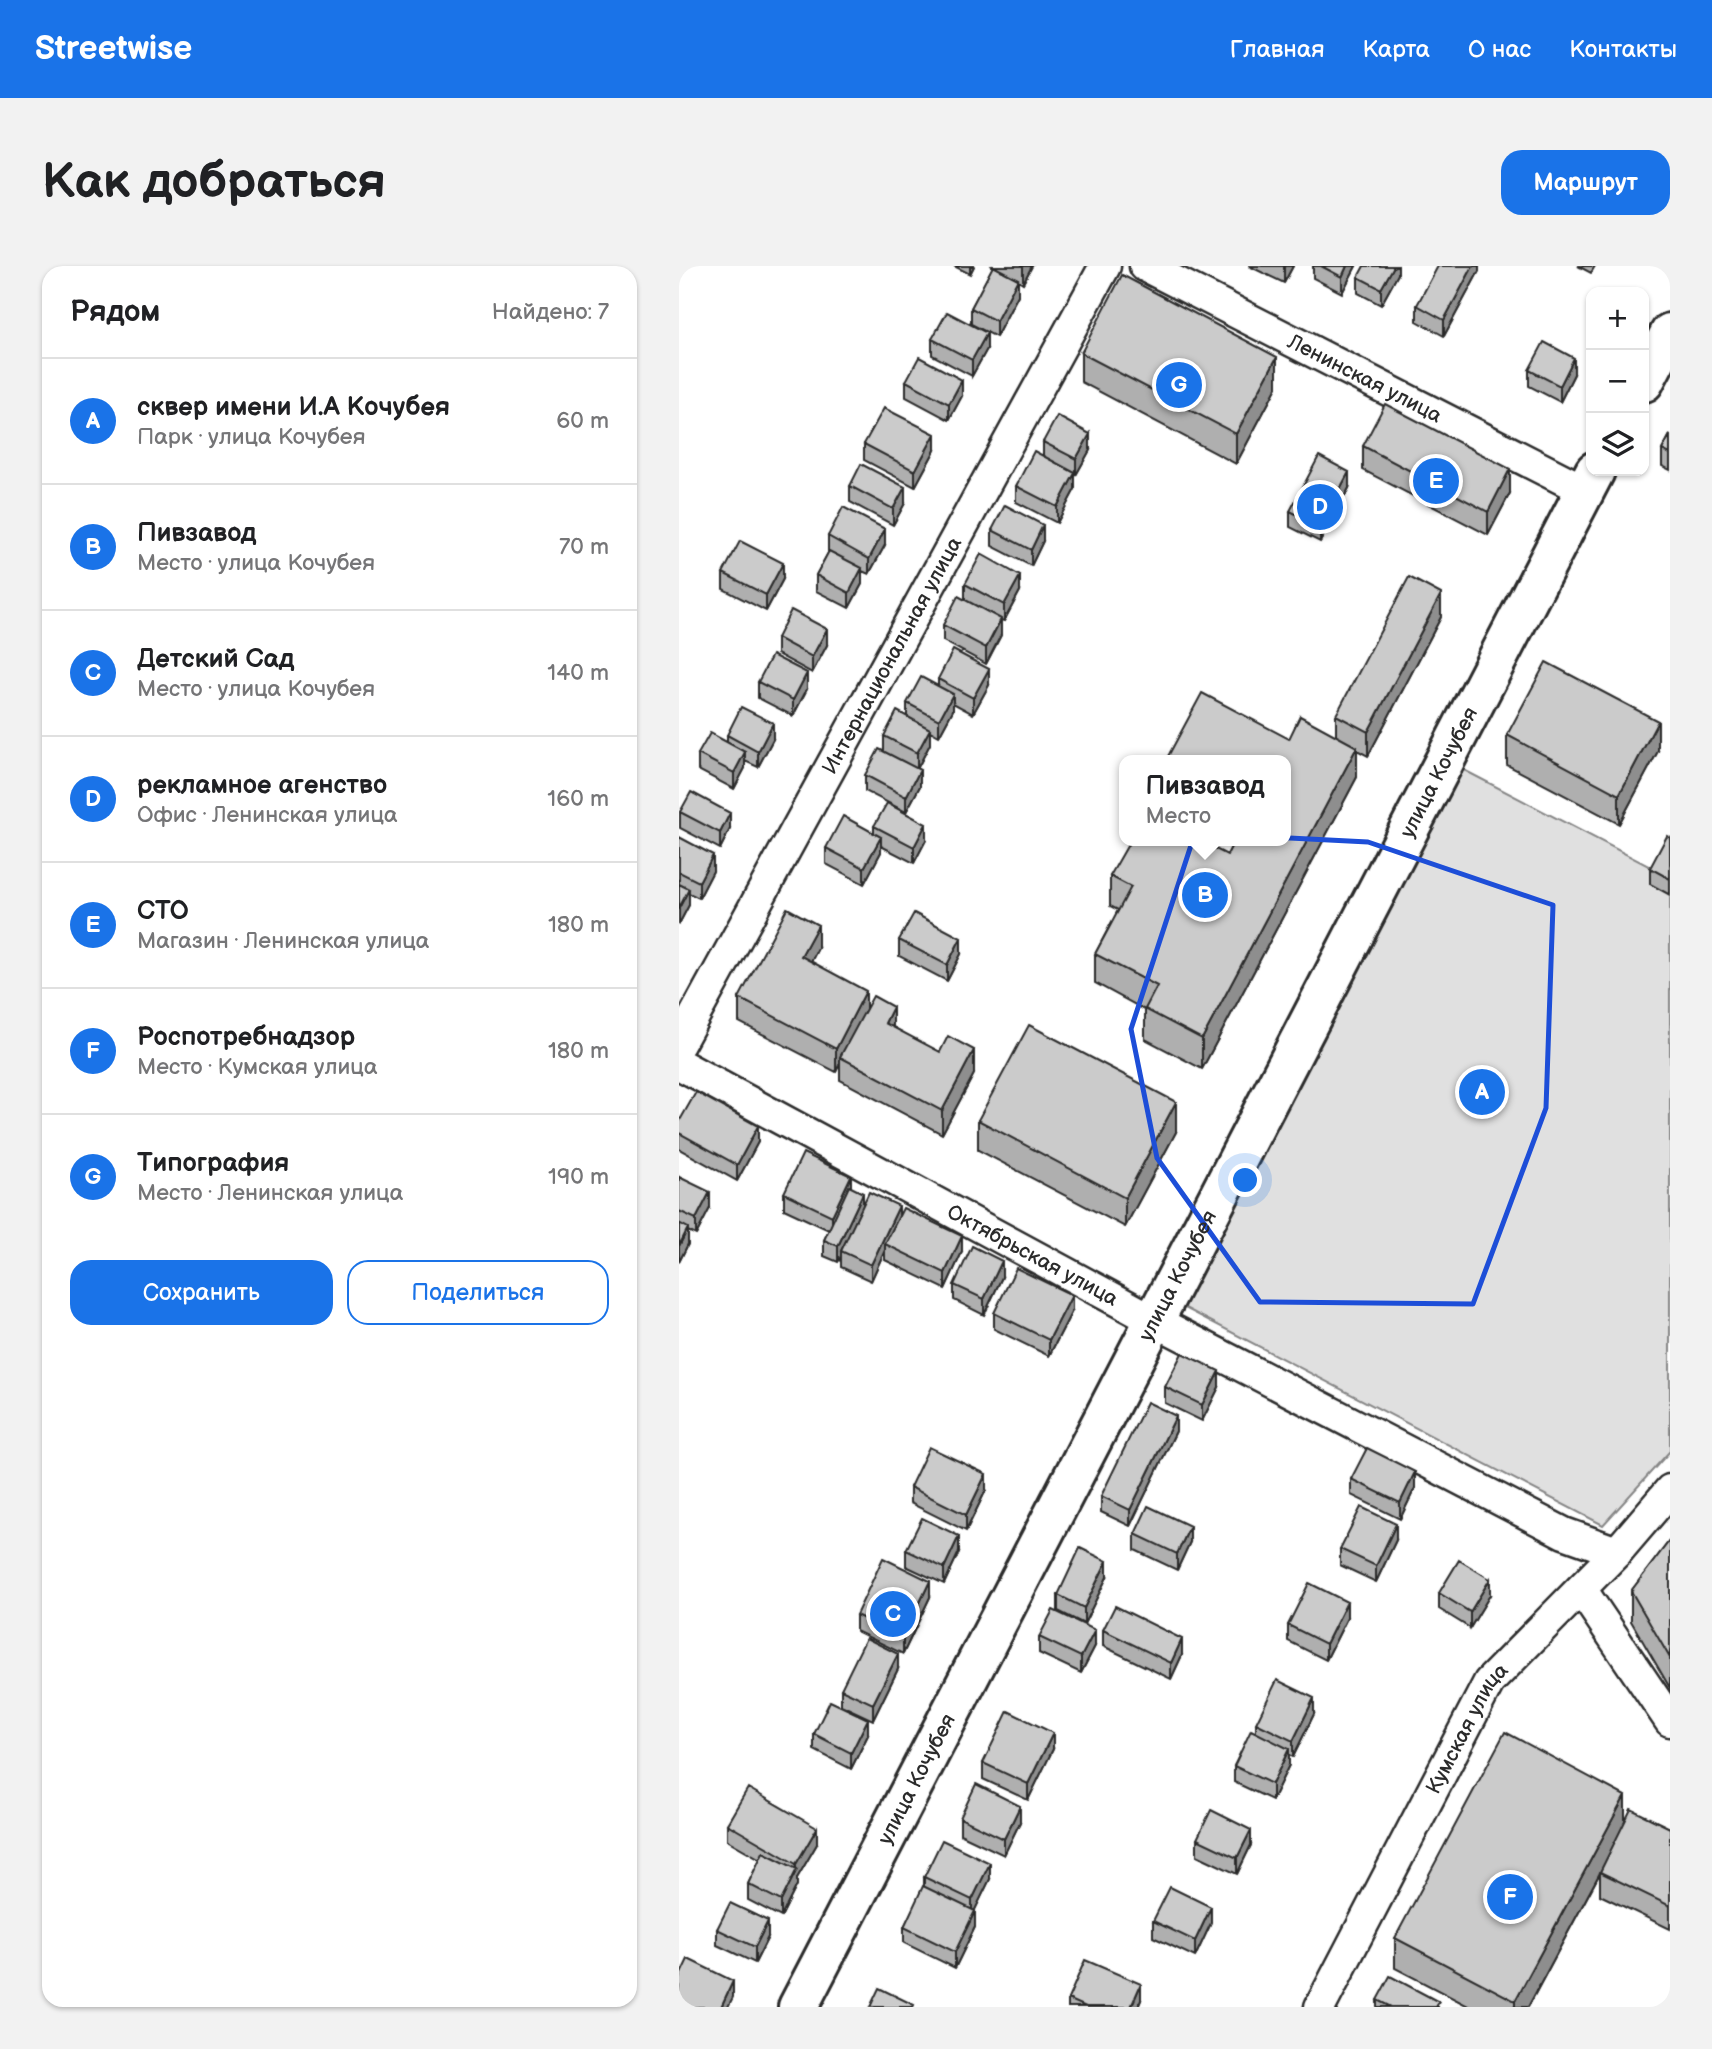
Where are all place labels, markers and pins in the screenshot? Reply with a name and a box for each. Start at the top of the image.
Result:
pin: G [1156,359,1202,411]
pin: E [1413,455,1459,507]
pin: D [1297,481,1343,533]
pin: B [1182,869,1228,921]
pin: A [1459,1066,1505,1118]
pin: C [870,1588,916,1640]
pin: F [1487,1871,1533,1923]

